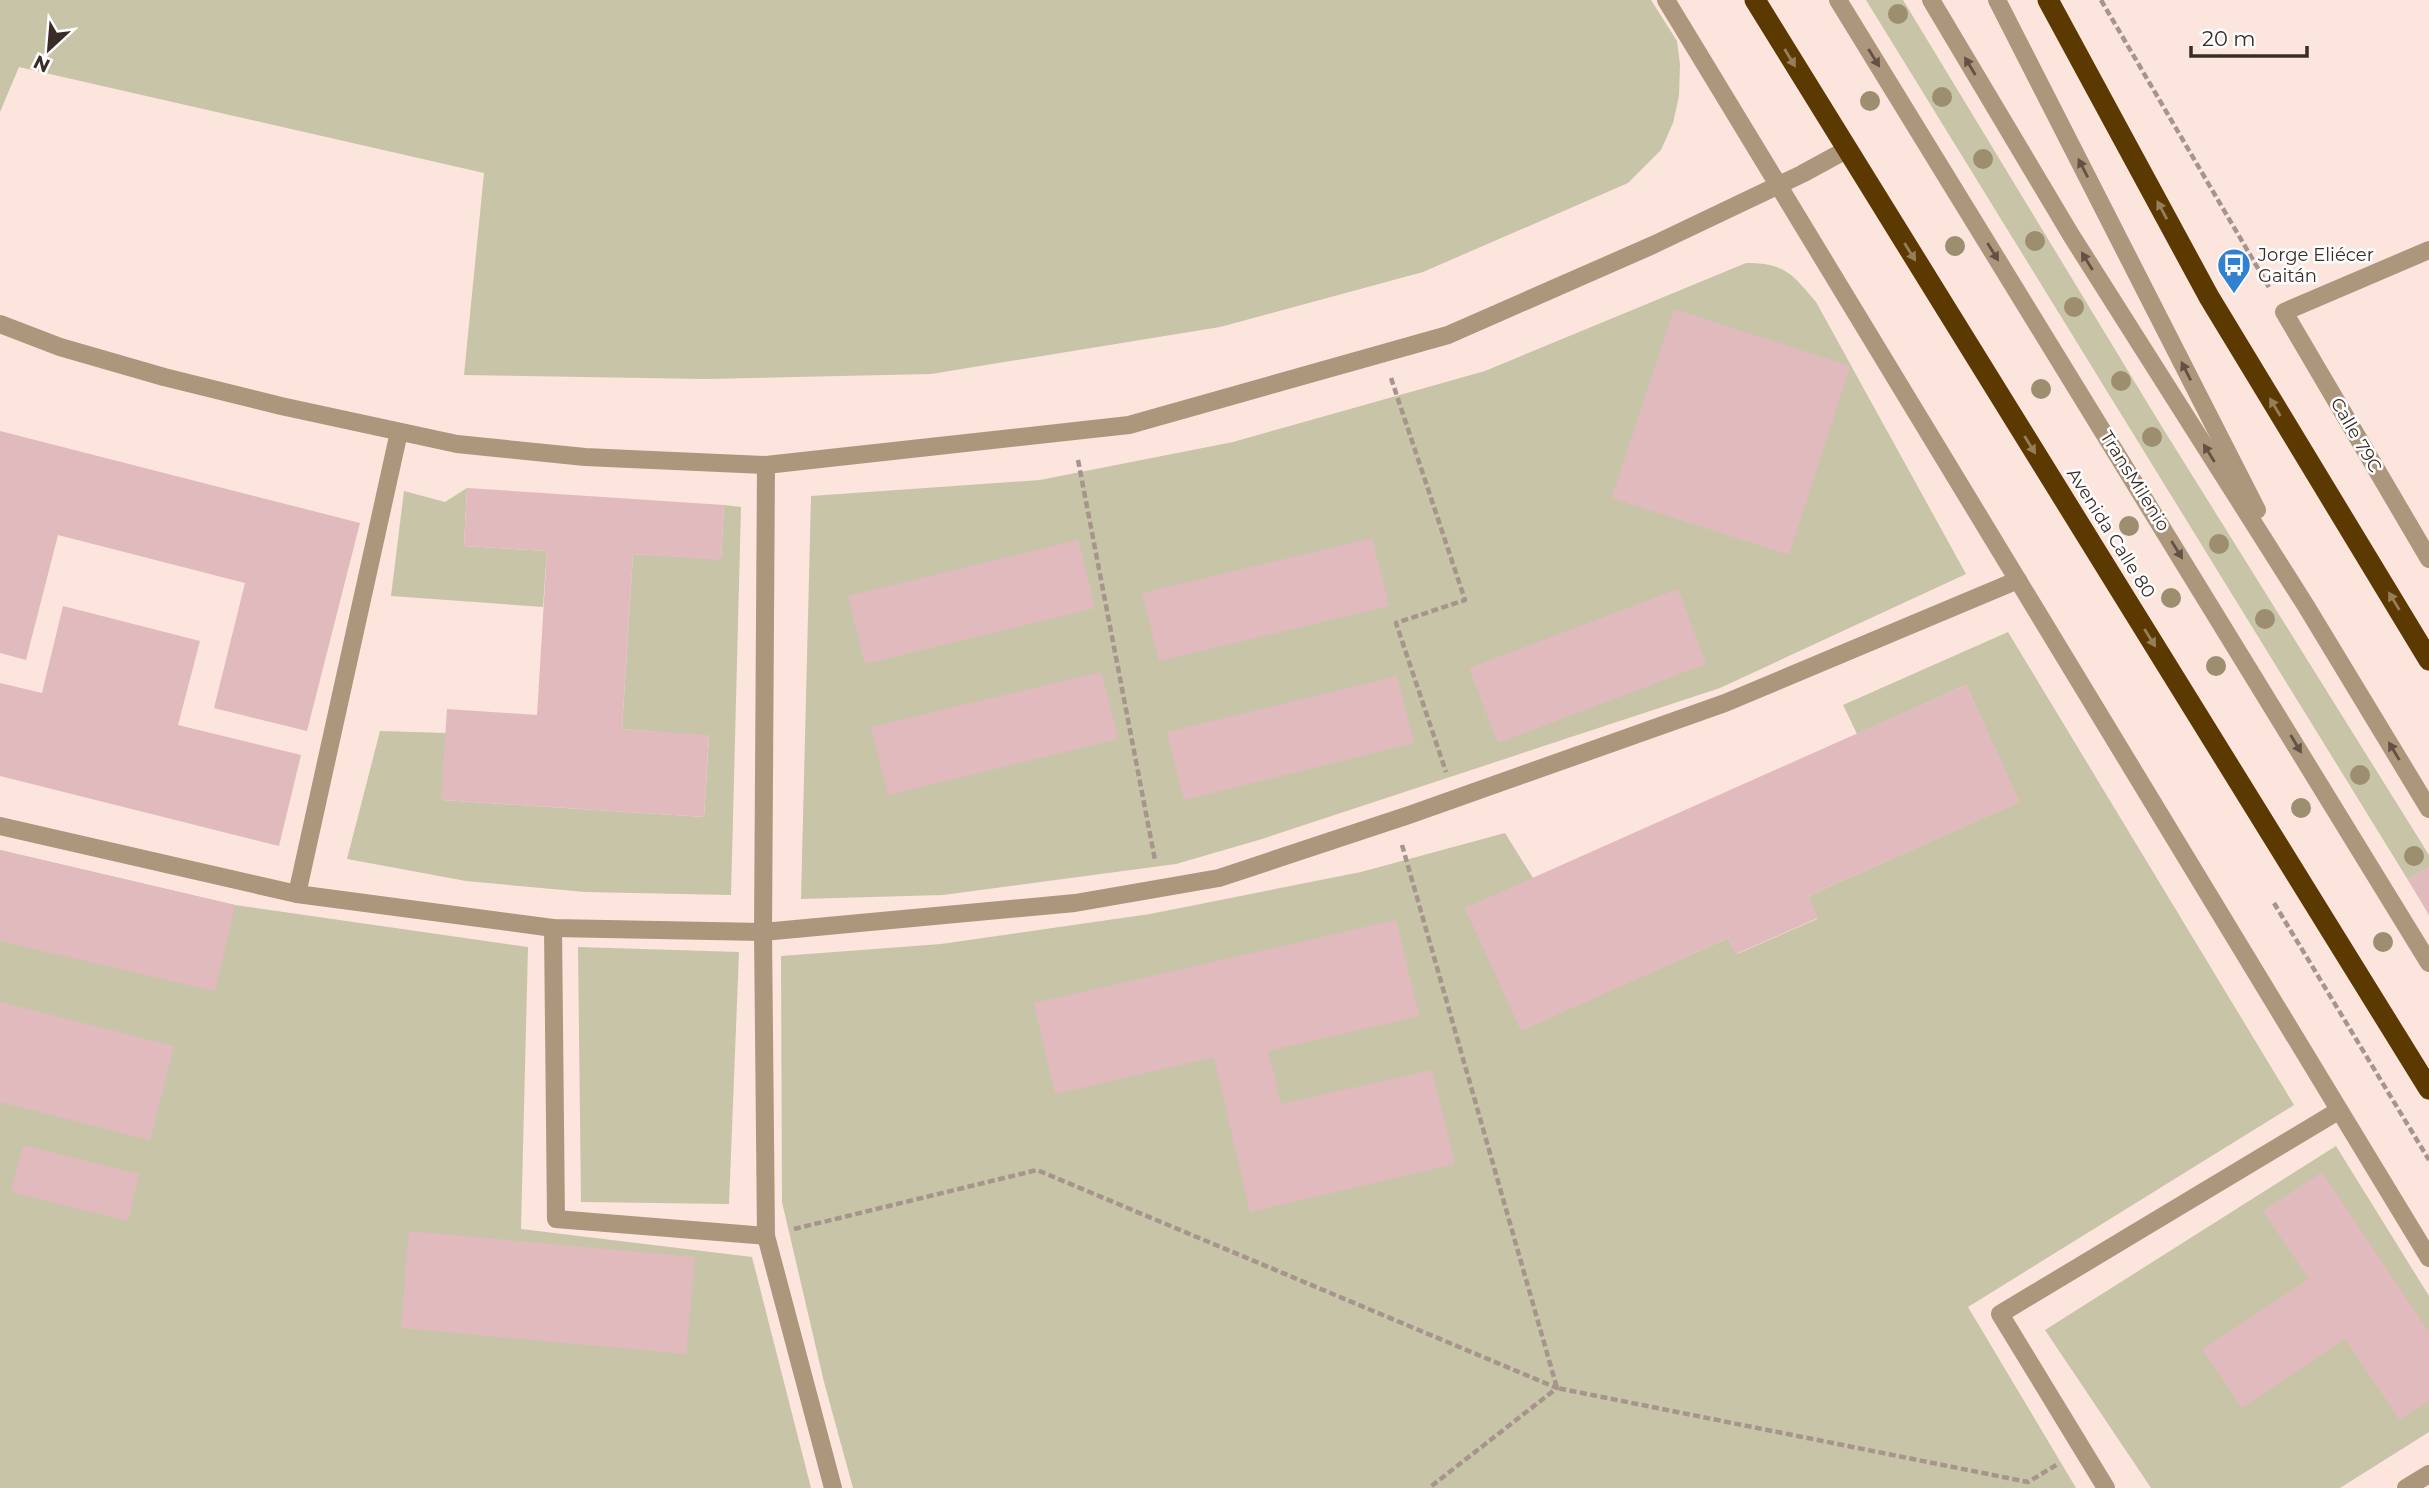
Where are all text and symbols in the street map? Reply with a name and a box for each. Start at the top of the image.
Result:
north arrow [14,14,84,84]
scale bar [2191,14,2306,58]
text: 20 m [2202,26,2256,51]
one-way arrow [1784,49,1796,68]
one-way arrow [1868,49,1881,68]
text: N [30,50,54,78]
one-way arrow [1964,56,1977,75]
one-way arrow [2077,158,2088,178]
one-way arrow [2156,200,2167,220]
one-way arrow [1903,242,1916,261]
one-way arrow [1987,242,2000,261]
place label: Jorge Eliécer Gaitán [2257,244,2374,287]
bus stop icon: Jorge Eliécer Gaitán [2215,246,2253,295]
one-way arrow [2081,251,2094,271]
one-way arrow [2181,361,2192,381]
street label: Calle 79C [2326,394,2386,477]
one-way arrow [2269,397,2282,416]
street label: TransMilenio [2095,427,2175,535]
one-way arrow [2023,435,2036,455]
one-way arrow [2203,443,2216,463]
street label: Avenida Calle 80 [2062,464,2160,602]
one-way arrow [2171,540,2183,559]
one-way arrow [2387,592,2400,611]
one-way arrow [2143,629,2156,648]
one-way arrow [2290,734,2302,753]
one-way arrow [2387,741,2400,760]

